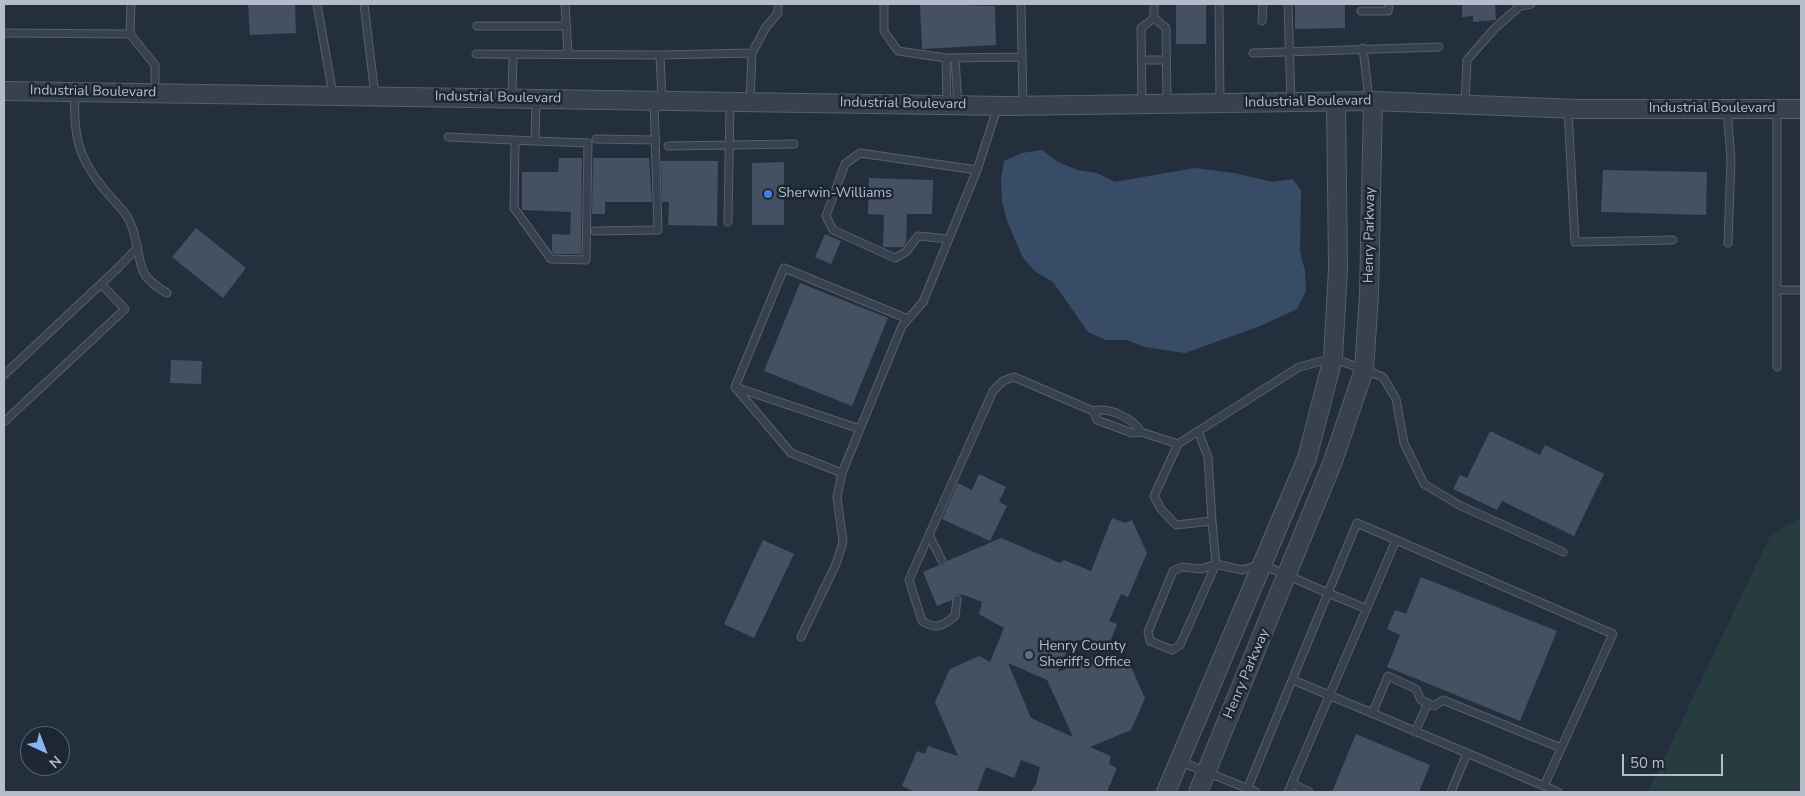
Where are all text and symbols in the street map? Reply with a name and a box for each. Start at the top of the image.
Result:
street label: Industrial Boulevard [30,82,156,102]
street label: Industrial Boulevard [435,88,561,108]
street label: Industrial Boulevard [1245,92,1371,112]
street label: Industrial Boulevard [840,94,966,114]
street label: Industrial Boulevard [1649,101,1775,117]
place label: Sherwin-Williams [778,186,892,202]
street label: Henry Parkway [1361,187,1379,283]
marker: Sherwin-Williams [762,188,774,200]
street label: Henry Parkway [1220,626,1274,722]
place label: Henry County Sheriff's Office [1039,639,1131,672]
marker: Henry County Sheriff's Office [1023,649,1035,661]
north arrow [20,726,70,776]
scale bar [1625,744,1726,776]
text: N [45,751,65,772]
text: 50 m [1630,753,1665,773]

